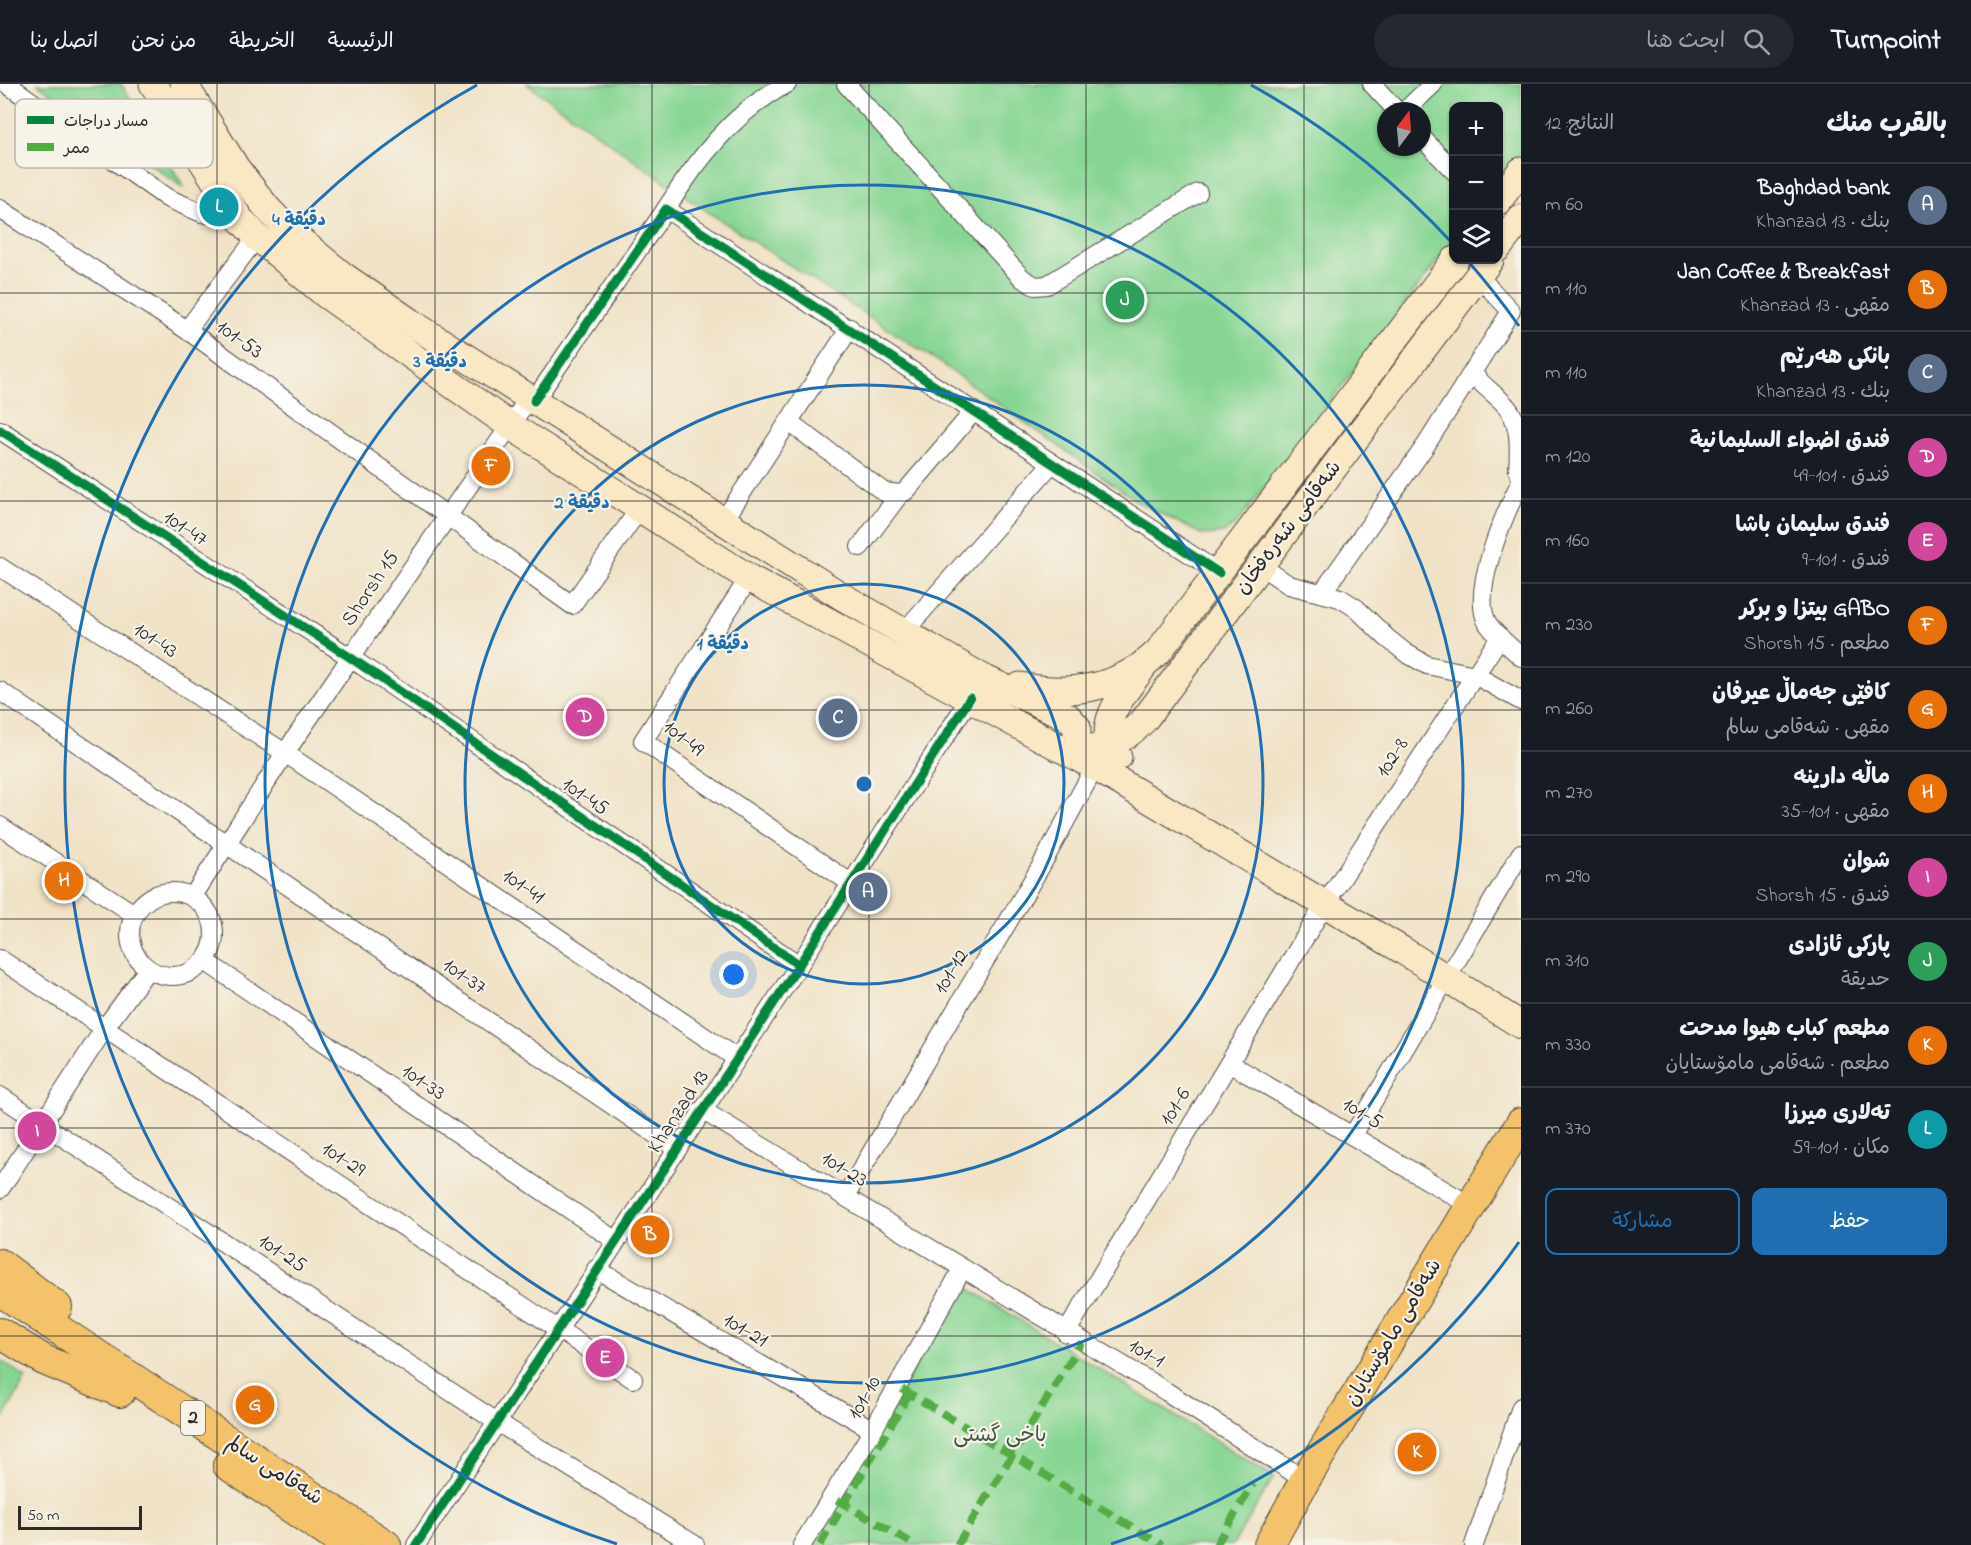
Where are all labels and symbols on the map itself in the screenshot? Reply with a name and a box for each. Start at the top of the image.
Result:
legend [15,99,213,168]
north arrow [1377,102,1431,156]
text: مسار دراجات [64,110,148,134]
text: ممر [62,137,90,161]
pin: L [200,184,238,230]
text: 4 دقيقة [272,208,326,234]
pin: J [1106,278,1144,322]
street label: 101-53 [210,313,268,367]
text: 3 دقيقة [412,350,467,376]
pin: F [472,444,510,488]
street label: شەقامی شەرەفخان [1228,454,1350,602]
text: 2 دقيقة [554,491,609,517]
street label: 101-47 [157,503,213,555]
street label: Shorsh 15 [335,545,407,633]
street label: 101-43 [127,615,183,667]
text: 1 دقيقة [697,632,749,658]
pin: D [566,694,604,740]
pin: C [818,696,858,740]
street label: 101-49 [656,713,711,765]
street label: 102-8 [1369,732,1417,784]
street label: 101-45 [555,770,615,824]
centre of rings [854,774,874,794]
pin: H [44,858,84,904]
street label: 101-41 [496,862,551,912]
pin: A [848,870,888,914]
street label: 101-12 [927,944,977,1000]
street label: 101-37 [436,951,492,1003]
your location [719,960,748,989]
street label: 101-33 [395,1057,451,1109]
street label: Khanzad 13 [641,1064,717,1160]
street label: 101-6 [1153,1082,1199,1132]
street label: 101-5 [1336,1090,1388,1138]
pin: I [18,1108,57,1154]
street label: 101-29 [315,1135,371,1186]
street label: 101-23 [815,1144,873,1196]
pin: B [630,1212,670,1258]
street label: 101-25 [252,1227,312,1281]
street label: شەقامی مامۆستایان [1338,1253,1450,1413]
street label: 101-21 [717,1306,773,1356]
street label: 101-1 [1122,1332,1170,1376]
pin: E [586,1336,624,1380]
street label: 101-10 [841,1371,889,1425]
pin: G [236,1382,274,1428]
road number: 2 [181,1401,205,1435]
park label: باخی گشتی [953,1421,1047,1451]
street label: شەقامی سالم [220,1428,328,1514]
pin: K [1398,1430,1436,1474]
scale bar [18,1503,142,1530]

